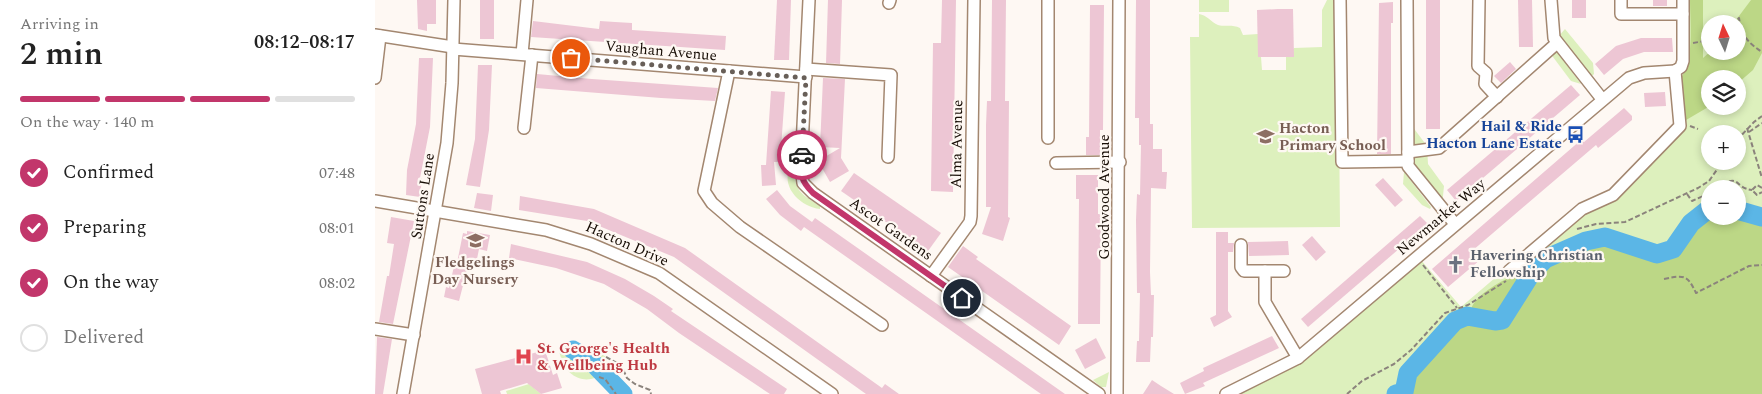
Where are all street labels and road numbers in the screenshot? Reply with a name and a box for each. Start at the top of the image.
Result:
street label: Vaughan Avenue [604,35,718,67]
street label: Alma Avenue [945,99,969,189]
street label: Goodwood Avenue [1093,134,1116,260]
street label: Suttons Lane [405,151,441,241]
street label: Newmarket Way [1392,172,1491,261]
street label: Ascot Gardens [844,192,938,266]
street label: Hacton Drive [582,215,672,273]

